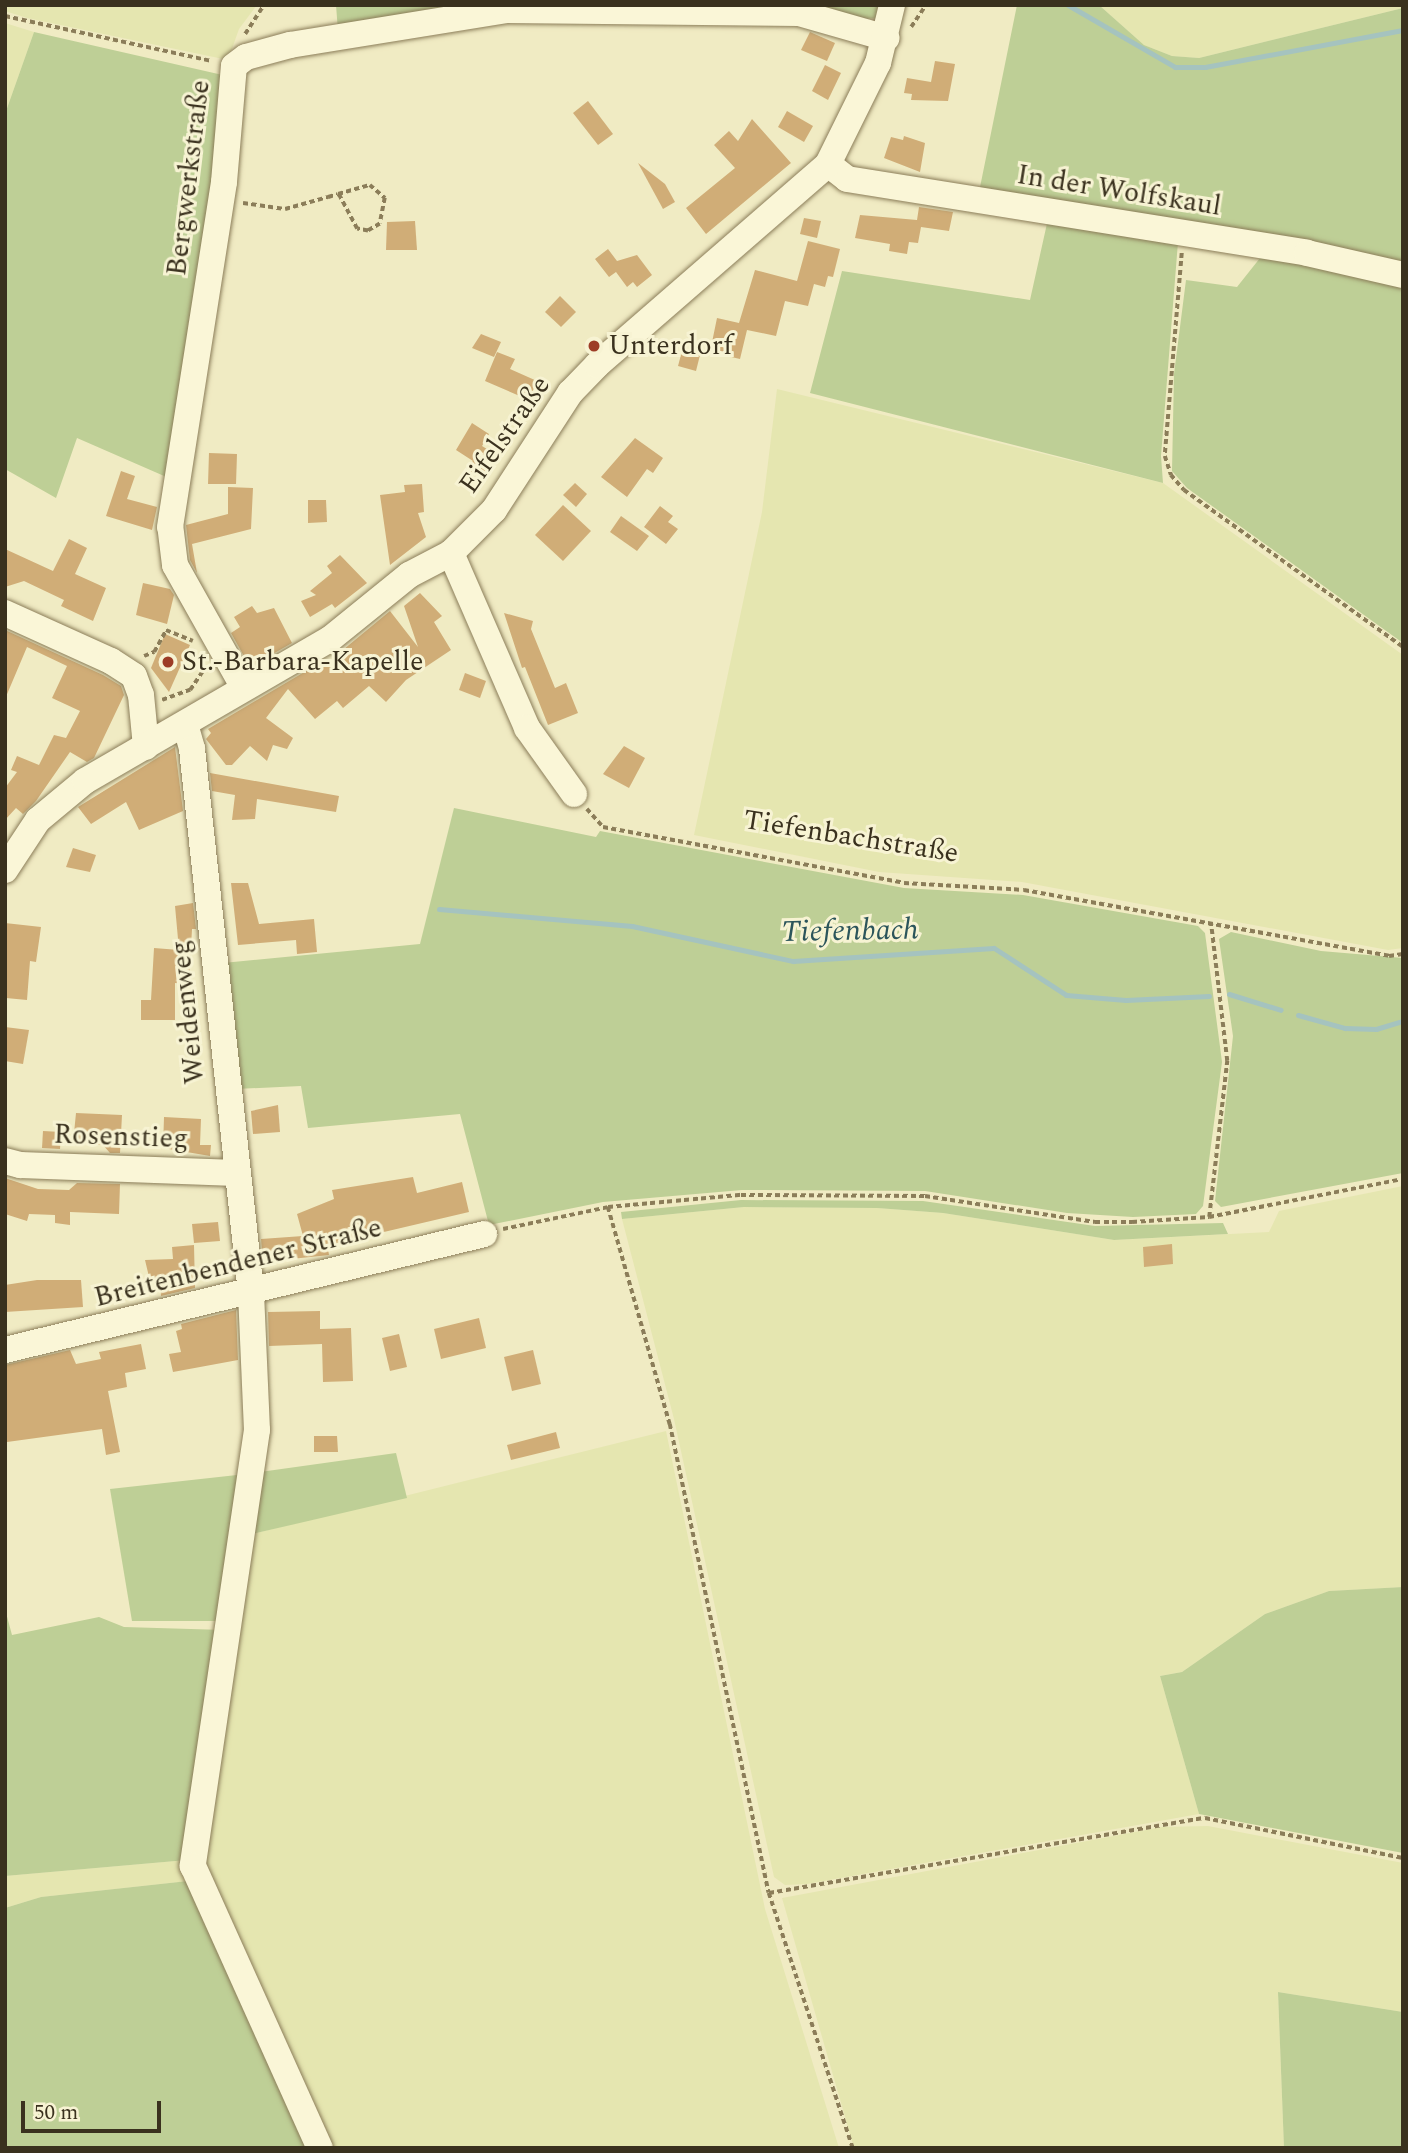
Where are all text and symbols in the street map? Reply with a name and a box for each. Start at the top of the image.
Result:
street label: Bergwerkstraße [160,78,218,278]
street label: In der Wolfskaul [1014,158,1224,224]
place label: Unterdorf [608,329,733,363]
marker: Unterdorf [586,338,602,354]
street label: Eifelstraße [452,370,558,500]
place label: St.-Barbara-Kapelle [182,645,423,679]
marker: St.-Barbara-Kapelle [160,654,176,670]
street label: Tiefenbachstraße [741,803,961,871]
water label: Tiefenbach [781,912,919,950]
street label: Weidenweg [164,938,212,1086]
street label: Rosenstieg [53,1118,189,1156]
street label: Breitenbendener Straße [91,1211,385,1315]
scale bar [24,2086,164,2130]
text: 50 m [34,2097,78,2129]

